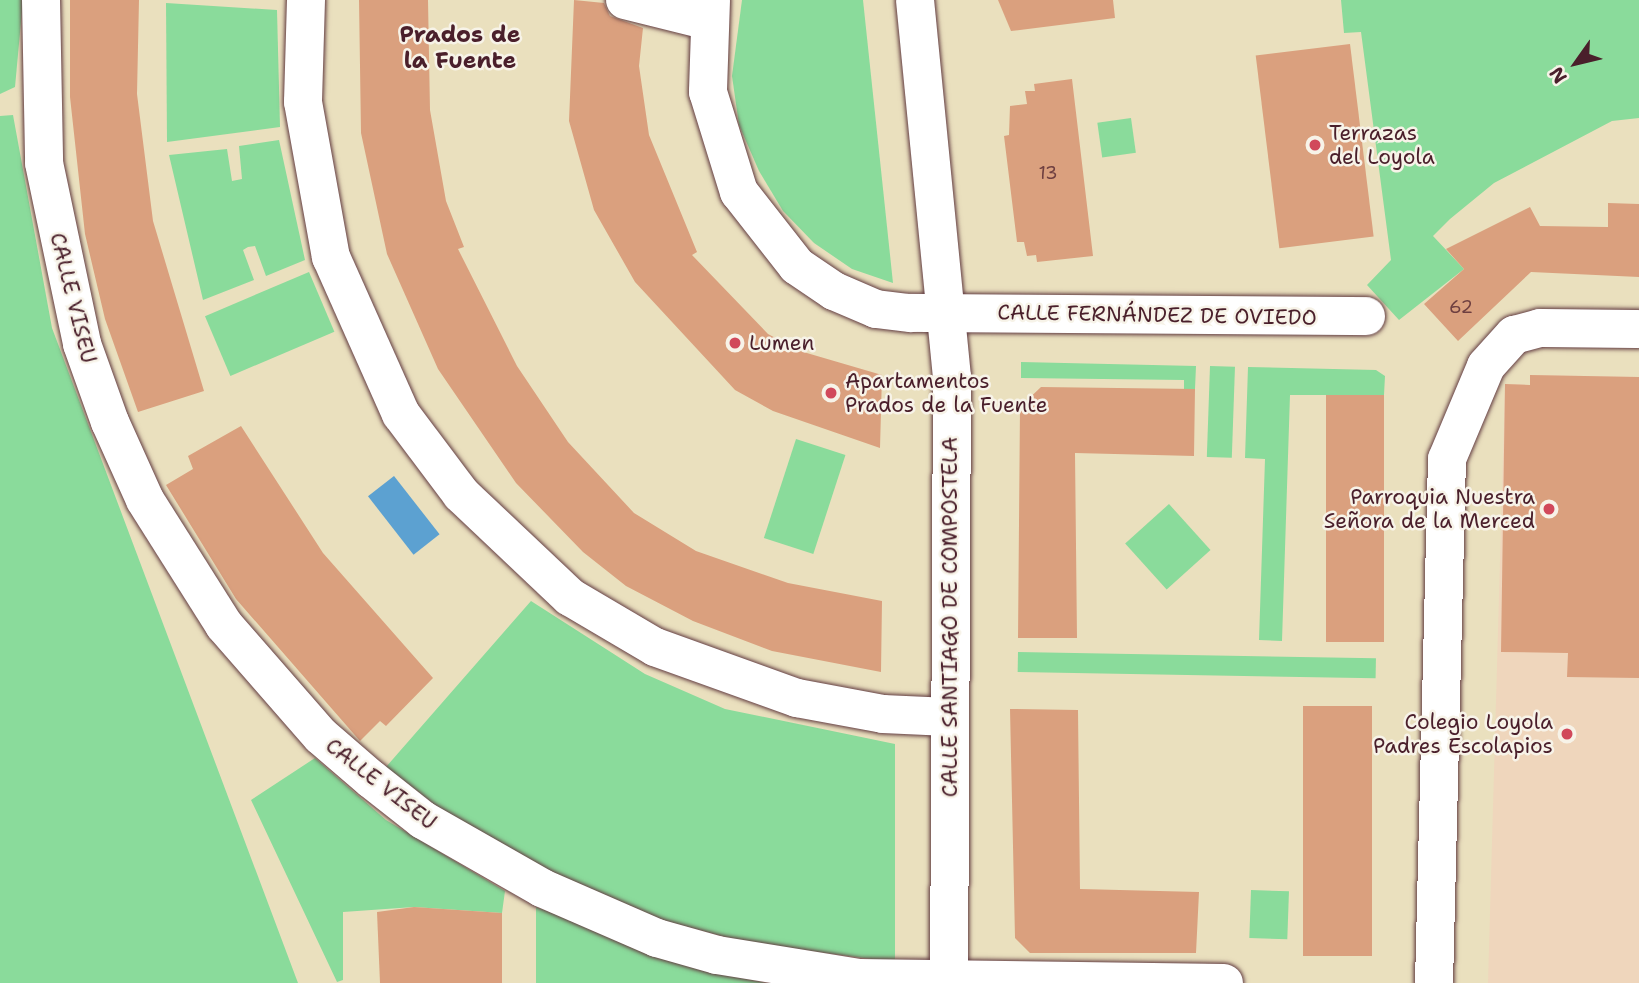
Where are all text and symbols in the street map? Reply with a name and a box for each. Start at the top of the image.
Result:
district label: Prados de la Fuente [400,20,520,74]
north arrow [1541,28,1611,98]
text: N [1544,62,1573,88]
place label: Terrazas del Loyola [1329,120,1435,170]
marker: Terrazas del Loyola [1307,137,1323,153]
house number: 13 [1038,162,1058,184]
street label: CALLE VISEU [45,230,101,366]
house number: 62 [1449,296,1473,318]
street label: CALLE FERNÁNDEZ DE OVIEDO [997,300,1317,330]
place label: Lumen [749,330,814,356]
marker: Lumen [727,335,743,351]
place label: Apartamentos Prados de la Fuente [845,368,1048,418]
marker: Apartamentos Prados de la Fuente [823,385,839,401]
street label: CALLE SANTIAGO DE COMPOSTELA [937,437,963,797]
place label: Parroquia Nuestra Señora de la Merced [1324,484,1535,534]
marker: Parroquia Nuestra Señora de la Merced [1541,501,1557,517]
place label: Colegio Loyola Padres Escolapios [1373,709,1553,759]
marker: Colegio Loyola Padres Escolapios [1559,726,1575,742]
street label: CALLE VISEU [321,733,441,835]

